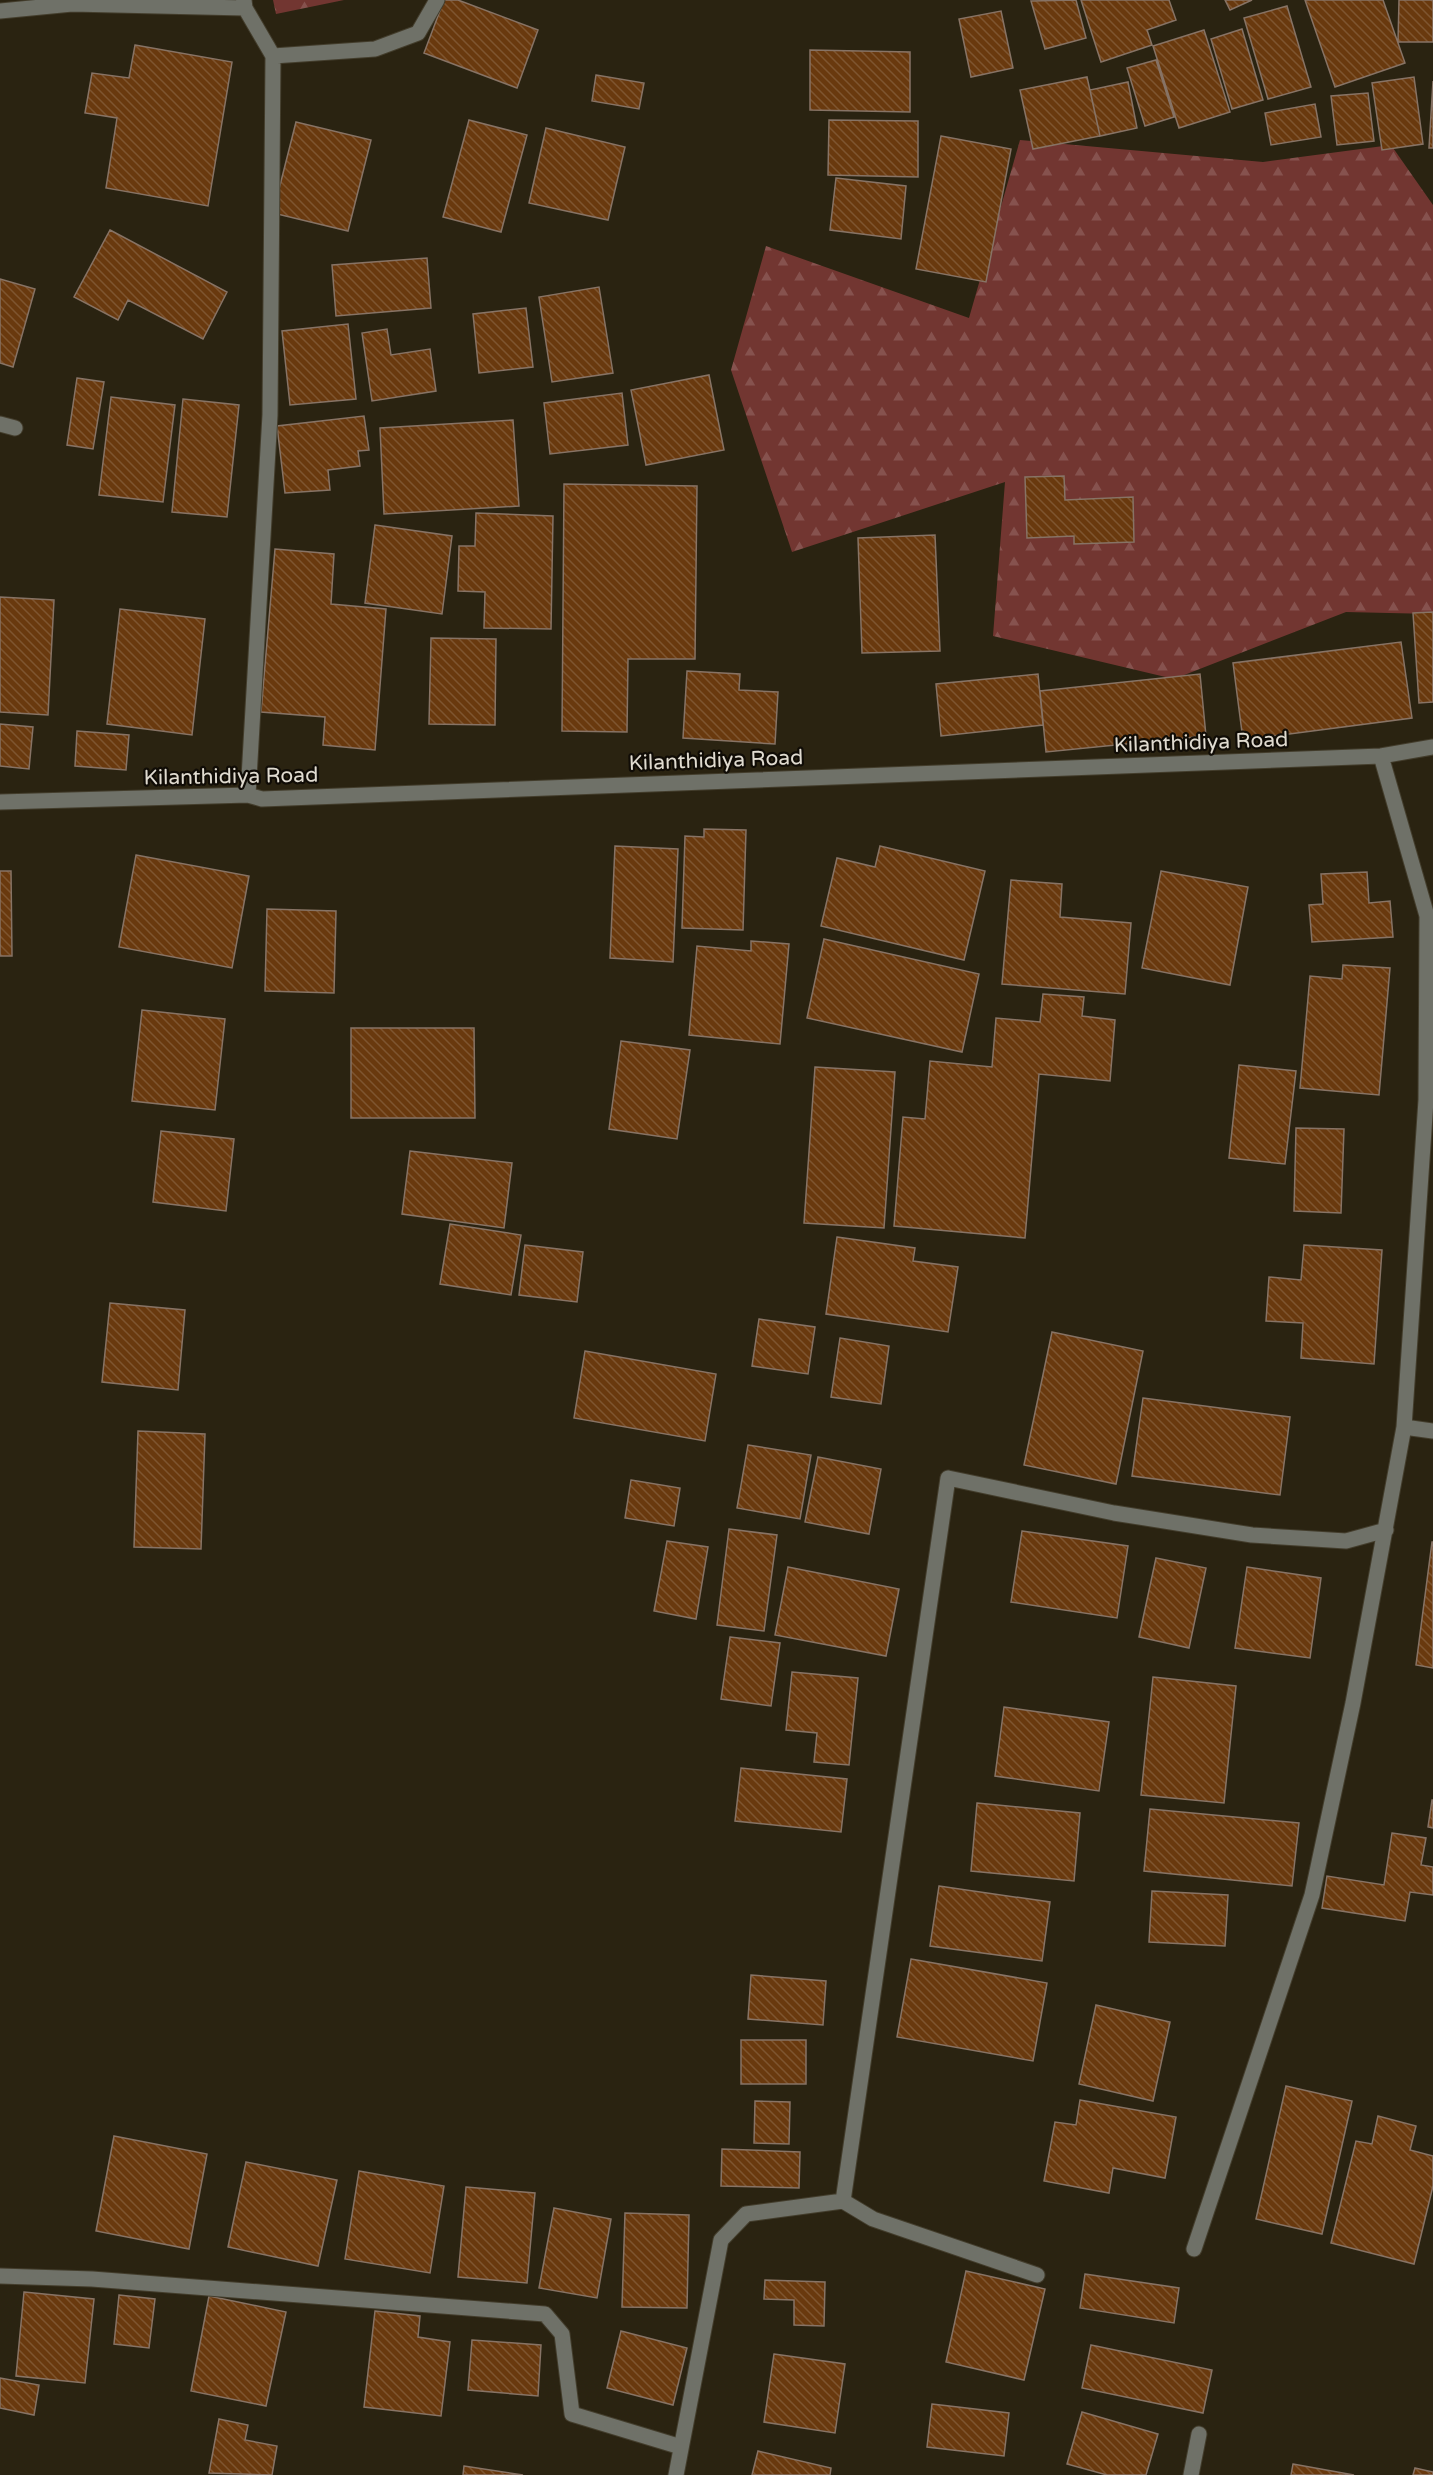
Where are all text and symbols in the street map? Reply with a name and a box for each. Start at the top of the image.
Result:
street label: Kilanthidiya Road [1113,727,1289,758]
street label: Kilanthidiya Road [628,745,804,776]
street label: Kilanthidiya Road [144,762,319,791]

